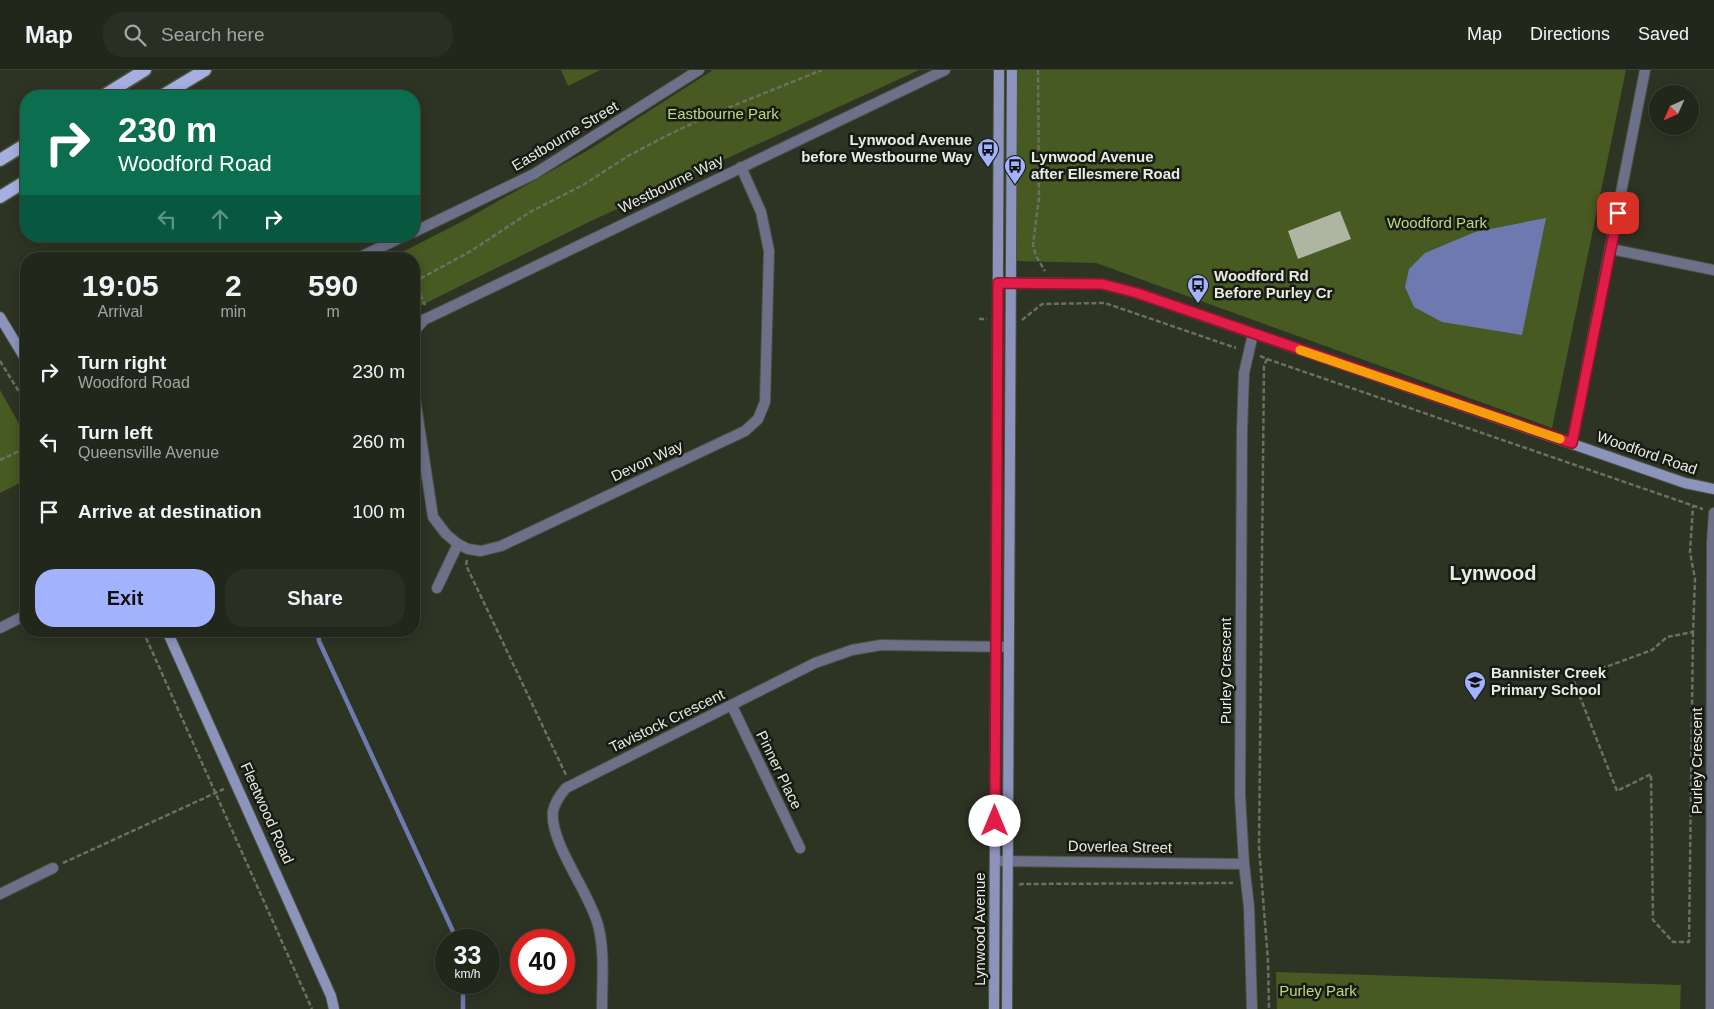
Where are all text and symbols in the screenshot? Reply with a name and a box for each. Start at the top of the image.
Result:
search box [103,12,453,57]
text: Map [25,21,73,48]
icon: search [121,21,149,49]
text: Search here [161,24,265,45]
text: Map [1467,24,1502,44]
text: Directions [1530,24,1610,44]
text: Saved [1638,24,1689,44]
north arrow [1649,85,1699,135]
map controls [1649,85,1699,135]
street label: Eastbourne Street [509,97,622,174]
park label: Eastbourne Park [667,105,779,122]
icon: right [35,110,100,175]
text: 230 m [118,110,217,149]
place label: Lynwood Avenue before Westbourne Way [801,131,973,165]
bus stop icon: Lynwood Avenue before Westbourne Way [976,137,1000,168]
place label: Lynwood Avenue after Ellesmere Road [1031,148,1180,182]
text: Woodford Road [118,151,272,176]
street label: Westbourne Way [616,151,726,216]
bus stop icon: Lynwood Avenue after Ellesmere Road [1003,154,1027,185]
pin [1597,192,1639,234]
icon: arrive [1604,199,1632,227]
icon: left [153,205,181,233]
icon: ahead [206,205,234,233]
icon: right [259,205,287,233]
park label: Woodford Park [1387,214,1487,231]
place label: Woodford Rd Before Purley Cr [1214,267,1333,301]
text: 19:05 [82,269,159,302]
text: 2 [225,269,242,302]
text: 590 [308,269,358,302]
bus stop icon: Woodford Rd Before Purley Cr [1186,273,1210,304]
text: Arrival [98,303,143,320]
text: min [220,303,246,320]
text: m [326,303,340,320]
text: Turn right [78,352,166,373]
icon: right [35,358,63,386]
text: 230 m [352,361,405,382]
text: Woodford Road [78,374,190,391]
text: Turn left [78,422,153,443]
street label: Woodford Road [1595,427,1699,478]
icon: left [35,428,63,456]
text: 260 m [352,431,405,452]
street label: Devon Way [608,436,686,485]
text: Queensville Avenue [78,444,219,461]
icon: arrive [35,498,63,526]
text: Arrive at destination [78,501,262,522]
text: 100 m [352,501,405,522]
district label: Lynwood [1449,562,1537,584]
button: Exit [35,569,215,627]
button: Share [225,569,405,627]
street label: Purley Crescent [1217,617,1234,724]
place label: Bannister Creek Primary School [1491,664,1607,698]
school or university icon: Bannister Creek Primary School [1463,670,1487,701]
street label: Tavistock Crescent [606,685,728,756]
street label: Purley Crescent [1688,707,1705,814]
street label: Pinner Place [753,728,806,812]
street label: Fleetwood Road [237,759,297,866]
position arrow [968,794,1020,846]
street label: Doverlea Street [1068,837,1173,856]
street label: Lynwood Avenue [971,872,988,986]
speed limit sign: 40 [510,929,575,994]
text: 33 [454,941,481,969]
text: km/h [454,967,481,981]
park label: Purley Park [1279,982,1357,999]

